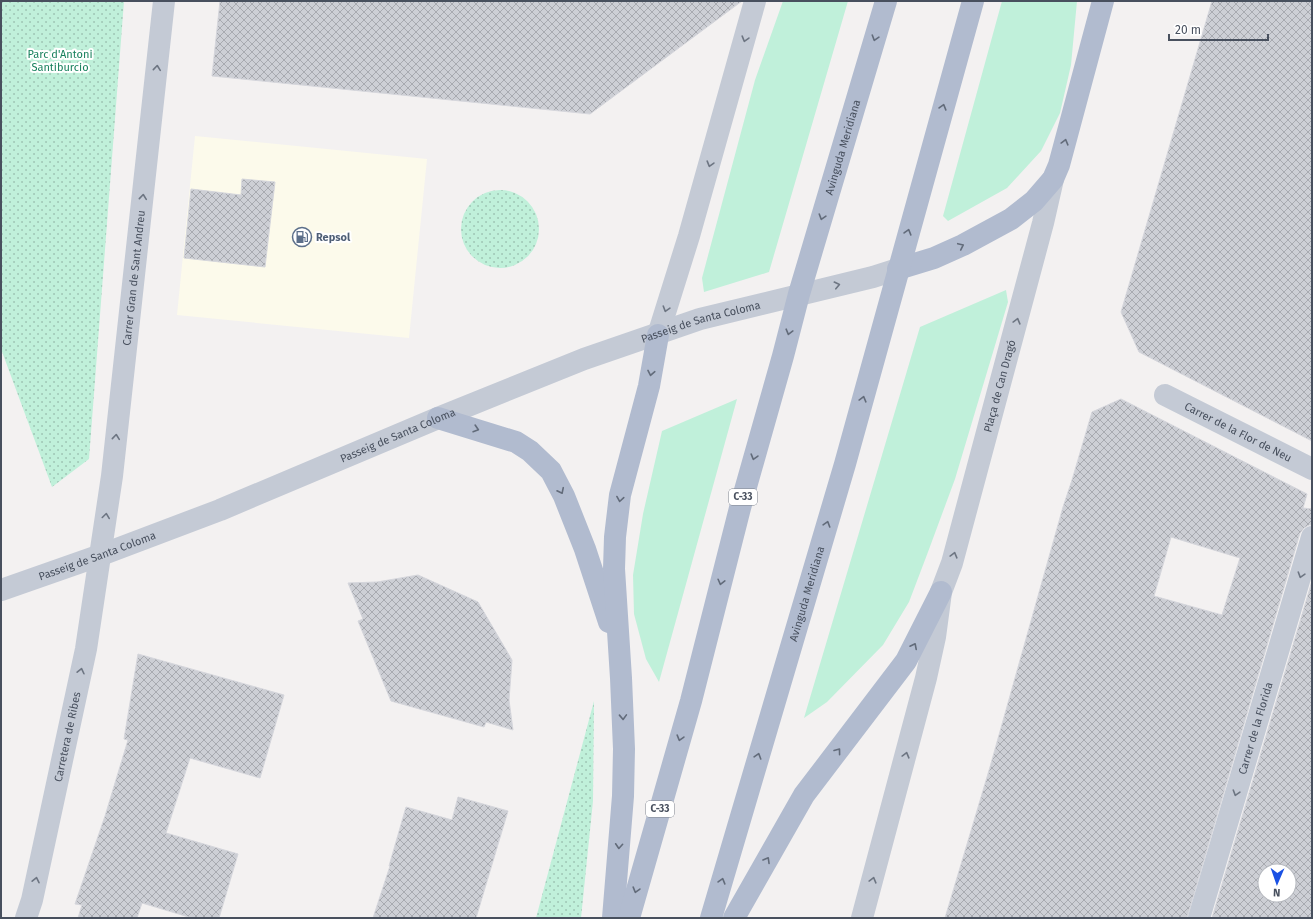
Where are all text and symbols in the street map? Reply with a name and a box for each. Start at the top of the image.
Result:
scale bar [1169,16,1268,42]
text: 20 m [1175,23,1201,37]
one-way arrow [741,35,749,42]
one-way arrow [871,35,880,42]
park label: Parc d'Antoni Santiburcio [27,48,93,74]
one-way arrow [152,65,161,71]
street label: Avinguda Meridiana [822,98,863,196]
one-way arrow [938,103,947,110]
one-way arrow [1060,139,1069,146]
one-way arrow [706,160,714,167]
one-way arrow [138,194,147,200]
street label: Carrer Gran de Sant Andreu [120,209,148,346]
one-way arrow [818,213,827,220]
fuel station icon: Repsol [291,226,313,248]
one-way arrow [903,229,912,236]
place label: Repsol [316,231,351,244]
one-way arrow [956,243,964,251]
one-way arrow [834,282,840,290]
street label: Passeig de Santa Coloma [639,298,762,345]
one-way arrow [663,305,671,312]
one-way arrow [1012,318,1020,324]
one-way arrow [786,328,794,335]
street label: Plaça de Can Dragó [981,338,1018,434]
one-way arrow [647,370,656,376]
one-way arrow [858,395,866,402]
street label: Carrer de la Flor de Neu [1182,399,1294,464]
street label: Passeig de Santa Coloma [338,405,457,465]
one-way arrow [472,424,479,433]
one-way arrow [111,434,120,440]
one-way arrow [750,453,759,460]
one-way arrow [556,487,564,495]
road number: C-33 [729,489,757,505]
one-way arrow [616,496,625,502]
one-way arrow [101,513,110,519]
one-way arrow [822,520,831,527]
street label: Passeig de Santa Coloma [37,528,158,583]
street label: Avinguda Meridiana [786,545,827,643]
one-way arrow [949,552,958,559]
one-way arrow [1297,571,1306,578]
one-way arrow [717,579,726,586]
one-way arrow [909,642,916,650]
one-way arrow [77,668,85,674]
street label: Carrer de la Florida [1235,680,1275,776]
street label: Carretera de Ribes [51,690,83,783]
one-way arrow [618,714,627,720]
one-way arrow [676,735,685,742]
one-way arrow [833,748,841,755]
one-way arrow [901,751,910,758]
one-way arrow [753,752,762,759]
one-way arrow [1232,790,1241,797]
road number: C-33 [646,801,674,817]
one-way arrow [615,843,624,849]
one-way arrow [763,857,770,864]
north arrow [1257,863,1297,903]
one-way arrow [32,877,40,884]
one-way arrow [717,877,726,884]
one-way arrow [868,877,876,884]
text: N [1273,886,1281,899]
one-way arrow [633,887,641,893]

